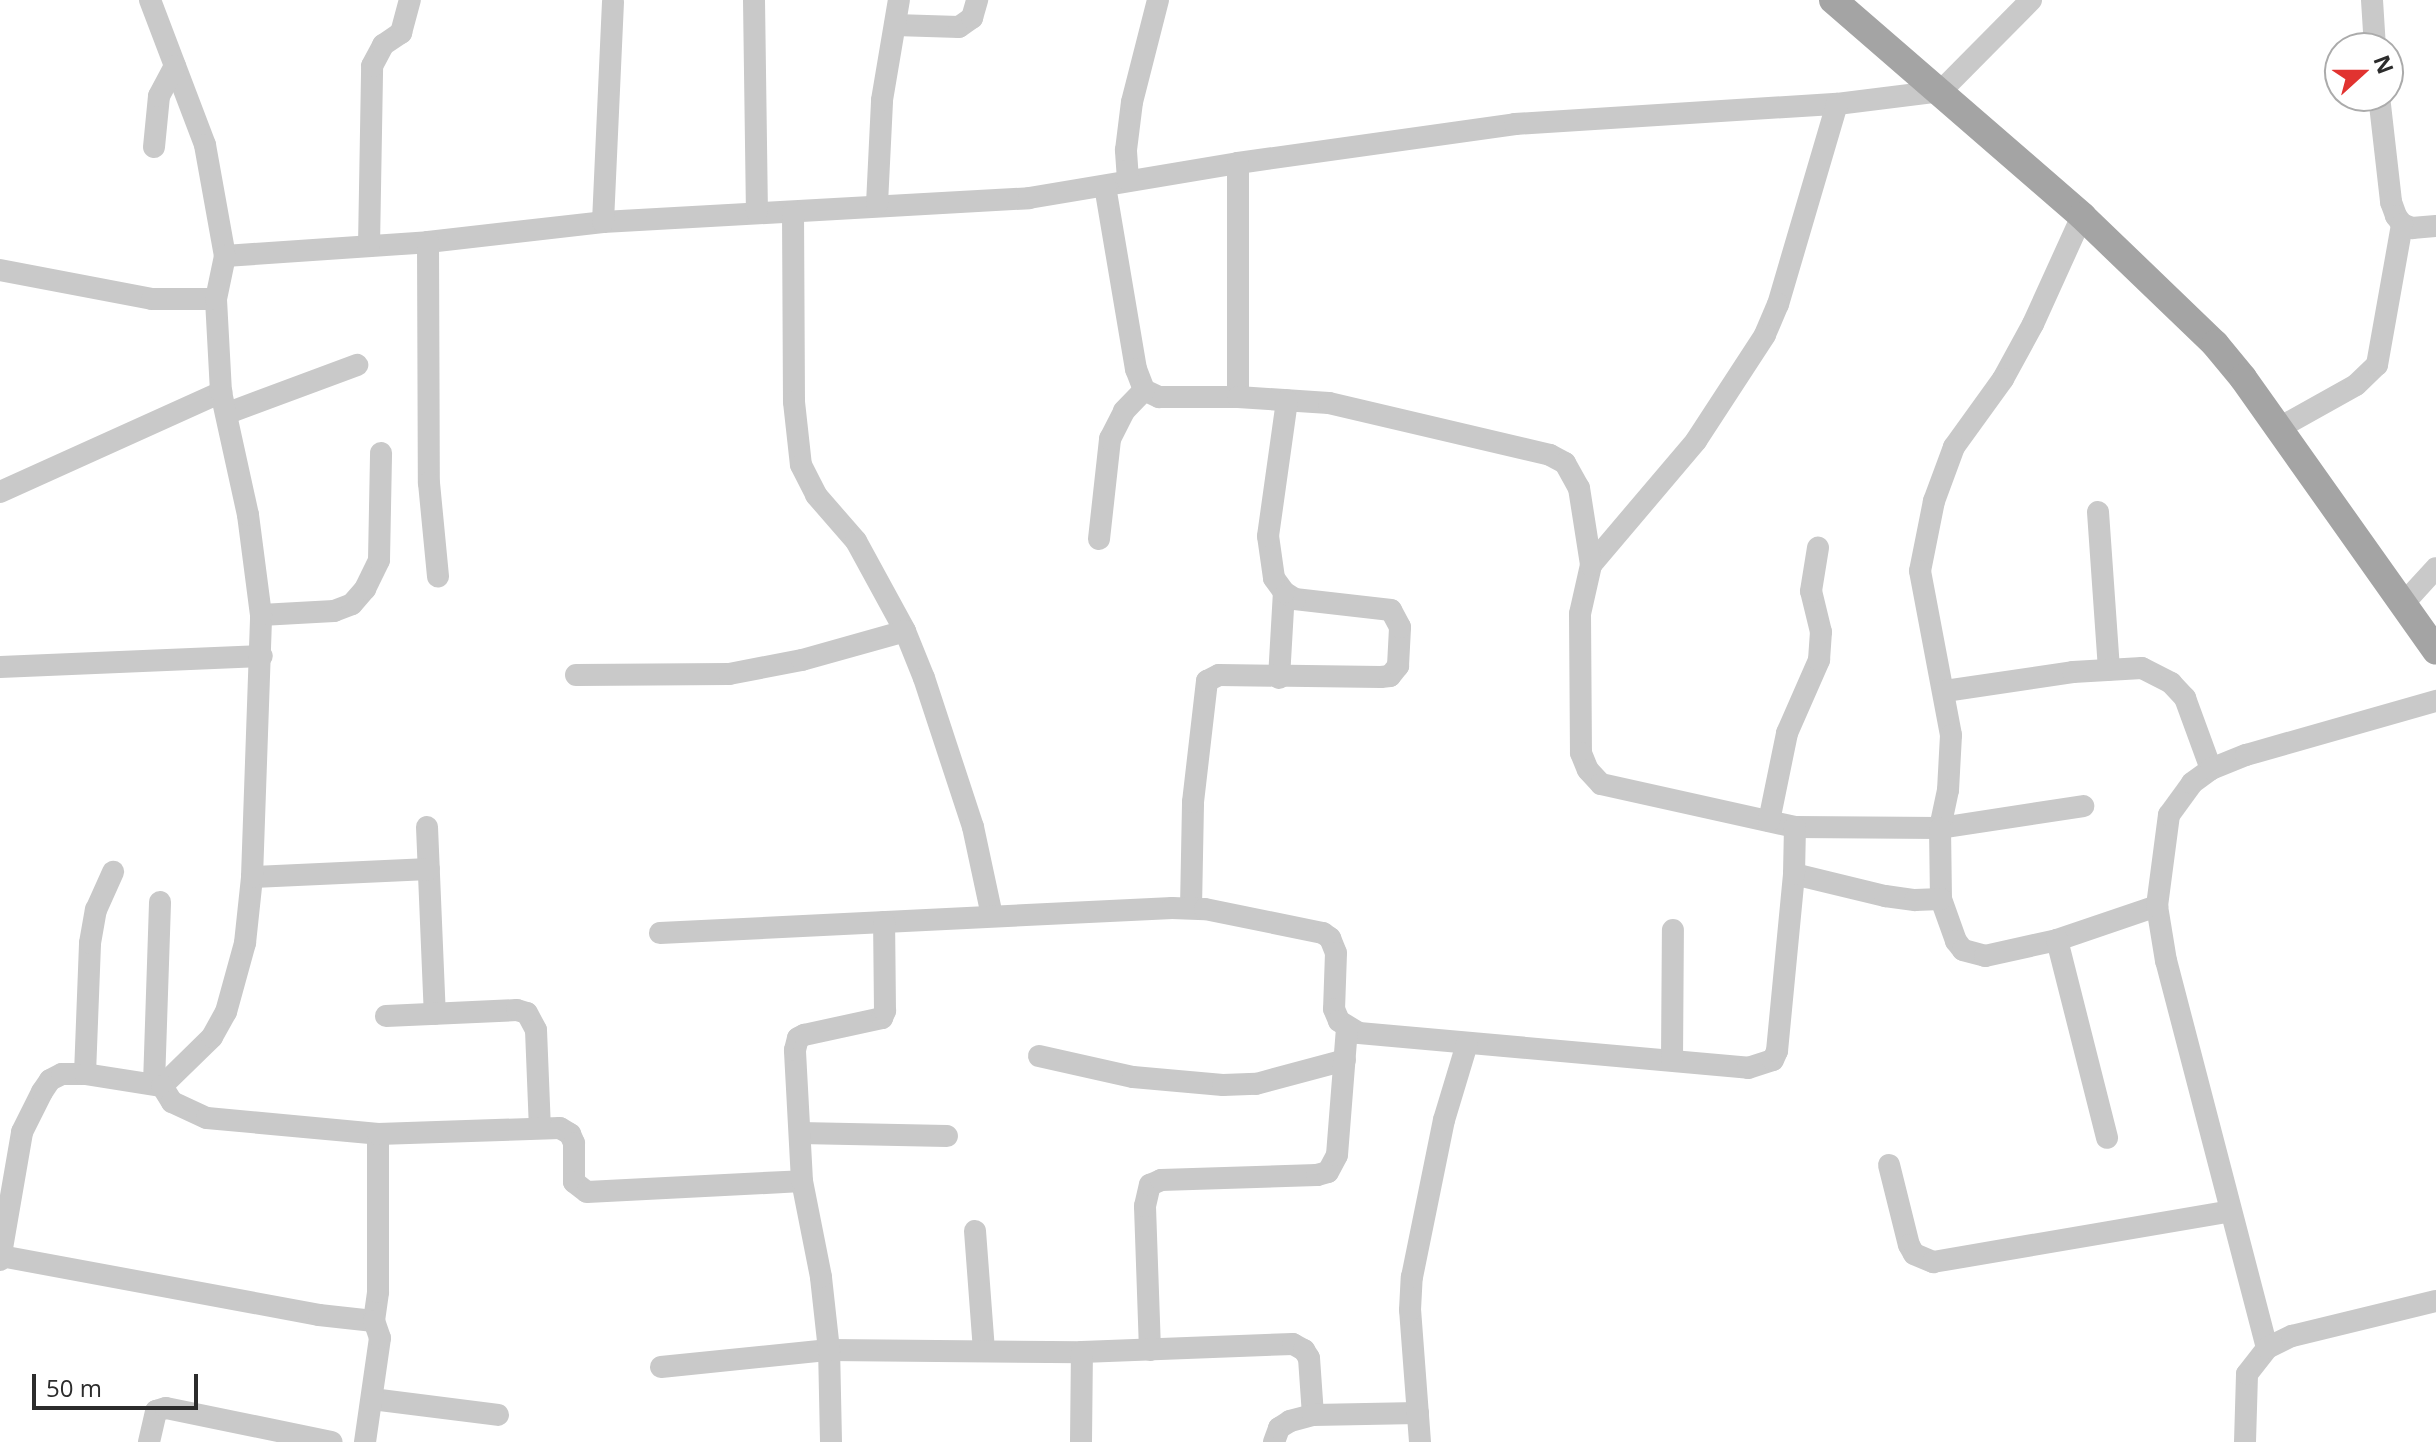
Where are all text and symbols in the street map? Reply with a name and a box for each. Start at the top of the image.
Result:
north arrow [2324,32,2404,112]
text: N [2367,50,2402,78]
scale bar [36,1358,202,1408]
text: 50 m [46,1371,102,1404]

